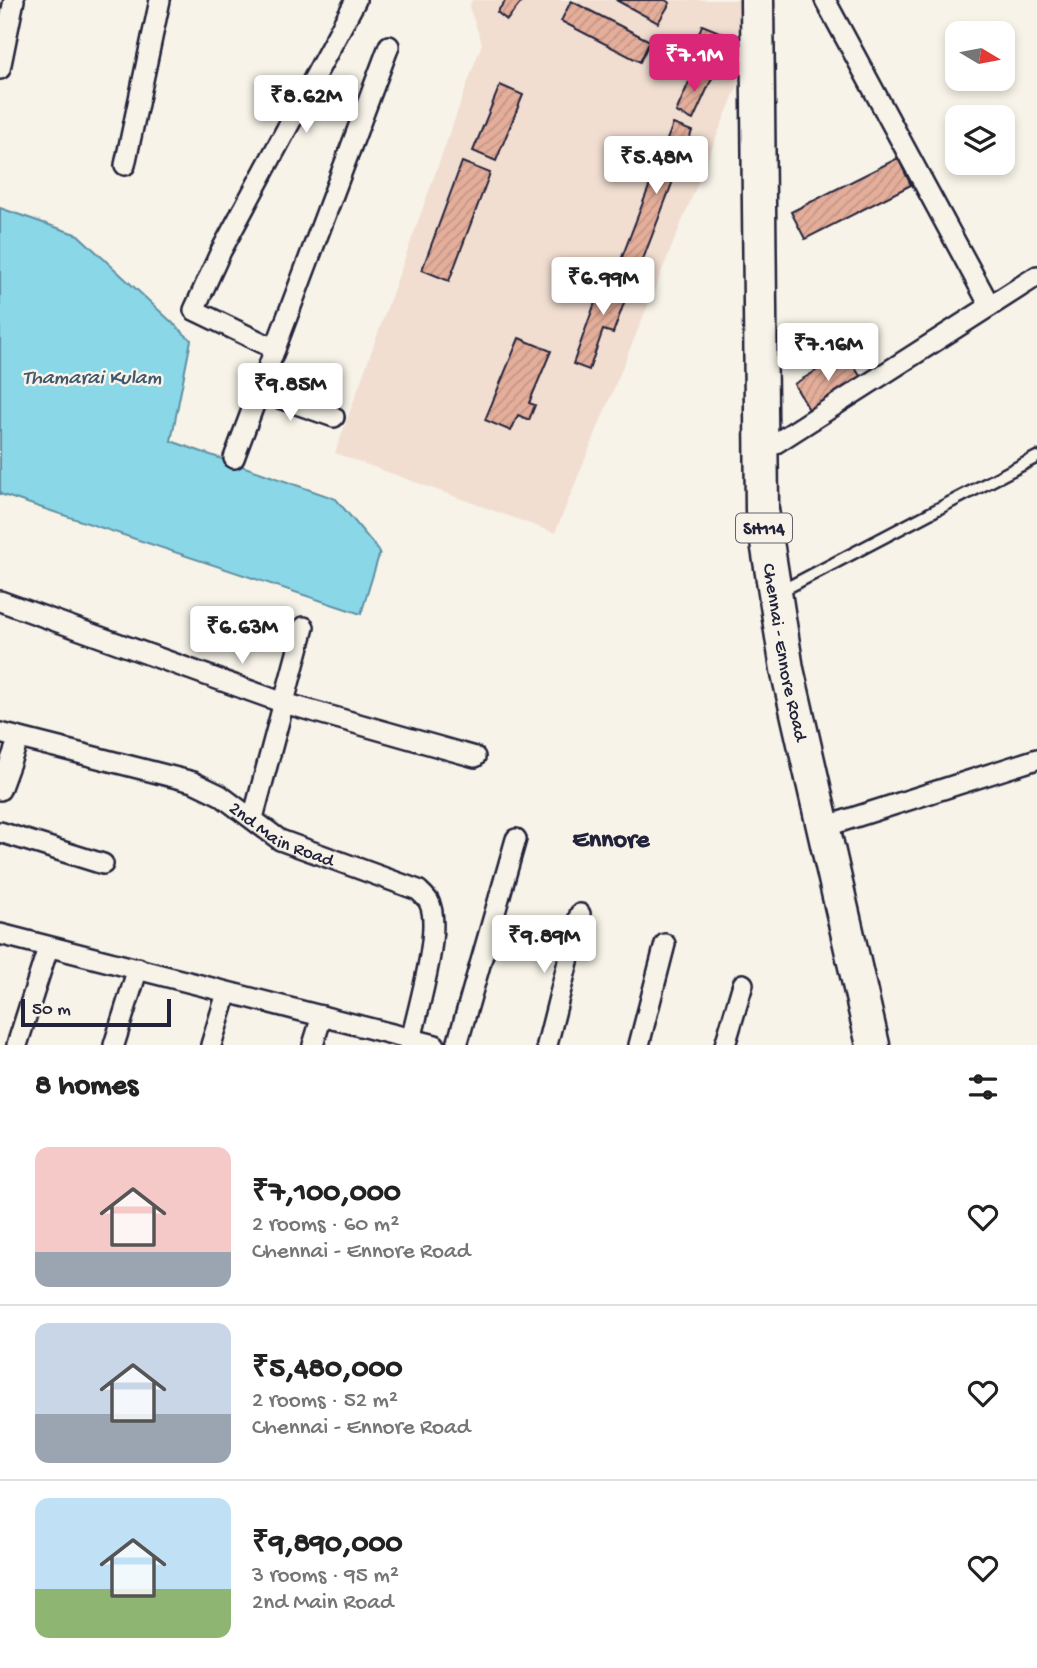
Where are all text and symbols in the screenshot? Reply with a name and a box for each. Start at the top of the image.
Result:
north arrow [945,21,1015,91]
map controls [945,21,1015,175]
pin: ₹7.1M [645,34,743,94]
text: ₹7.1M [665,43,723,70]
pin: ₹8.62M [249,76,363,135]
text: ₹8.62M [270,84,342,111]
button: layers [945,105,1015,175]
pin: ₹5.48M [599,136,713,196]
text: ₹5.48M [620,145,692,172]
pin: ₹6.99M [546,258,660,317]
text: ₹6.99M [567,266,639,293]
pin: ₹7.16M [771,324,885,383]
text: ₹7.16M [793,332,863,359]
pin: ₹9.85M [233,364,347,423]
water label: Thamarai Kulam [23,367,161,392]
text: ₹9.85M [254,372,326,399]
road number: SH114 [736,514,792,542]
street label: Chennai - Ennore Road [756,562,812,746]
pin: ₹6.63M [185,606,299,666]
text: ₹6.63M [206,615,278,642]
street label: 2nd Main Road [223,798,338,874]
district label: Ennore [572,826,651,857]
pin: ₹9.89M [487,916,601,975]
text: ₹9.89M [508,924,580,951]
scale bar [21,996,172,1028]
text: 50 m [32,999,71,1022]
icon: filters [964,1068,1002,1106]
text: 8 homes [35,1070,138,1105]
icon: home [91,1175,175,1259]
text: ₹7,100,000 [252,1177,401,1212]
icon: heart [964,1198,1002,1236]
text: 2 rooms · 60 m² [252,1212,399,1239]
text: Chennai - Ennore Road [252,1239,470,1266]
icon: home [91,1351,175,1435]
text: ₹5,480,000 [252,1353,403,1388]
icon: heart [964,1374,1002,1412]
text: 2 rooms · 52 m² [252,1388,398,1415]
text: Chennai - Ennore Road [252,1415,470,1442]
icon: home [91,1526,175,1610]
text: ₹9,890,000 [252,1528,403,1563]
icon: heart [964,1549,1002,1587]
text: 3 rooms · 95 m² [252,1563,399,1590]
text: 2nd Main Road [252,1590,393,1617]

